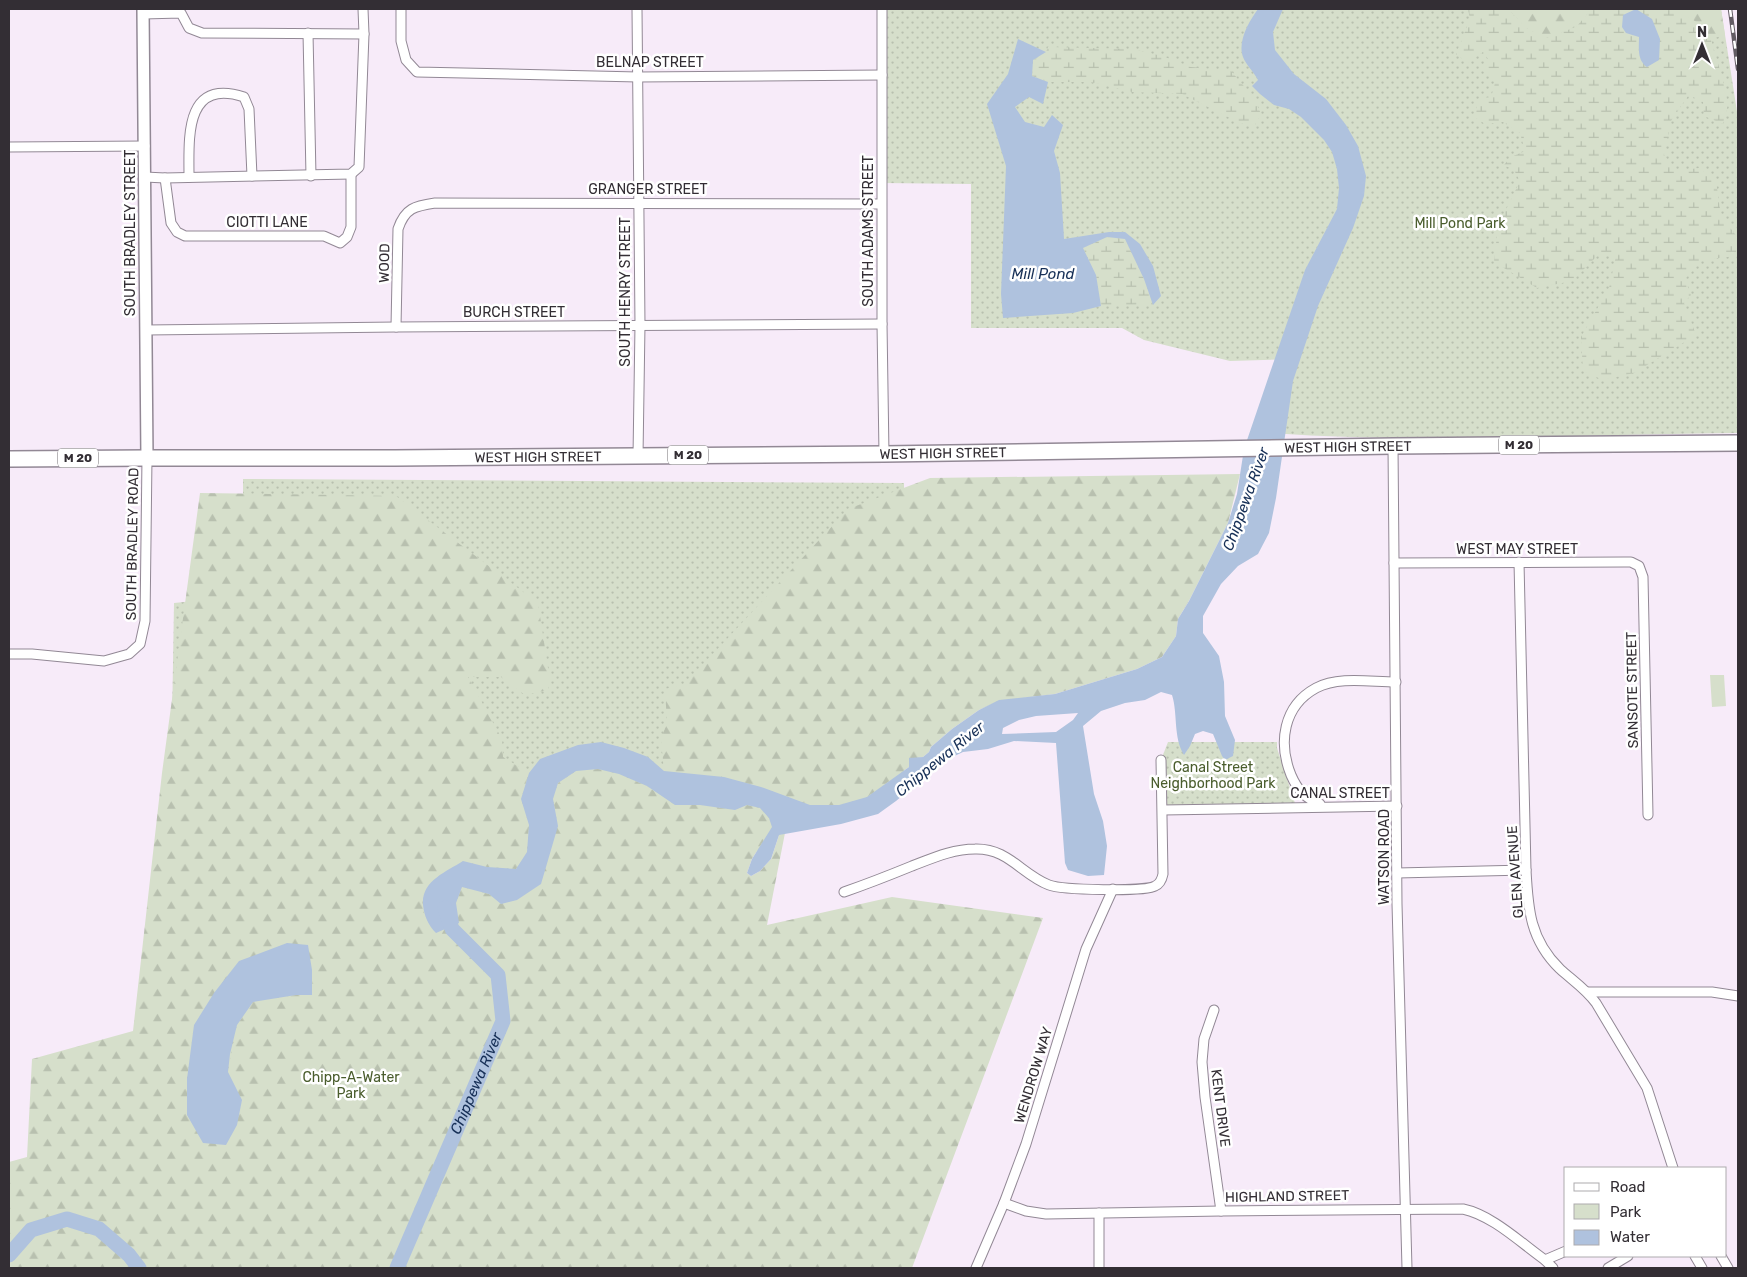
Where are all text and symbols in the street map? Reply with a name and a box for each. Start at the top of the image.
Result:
north arrow [1677,20,1727,70]
text: N [1697,24,1707,41]
street label: BELNAP STREET [596,54,704,71]
street label: SOUTH BRADLEY STREET [122,150,139,316]
street label: SOUTH ADAMS STREET [860,155,877,307]
street label: GRANGER STREET [588,181,708,198]
street label: CIOTTI LANE [226,214,308,231]
park label: Mill Pond Park [1414,215,1506,232]
street label: SOUTH HENRY STREET [617,217,634,367]
street label: WOOD [376,243,393,283]
water label: Mill Pond [1012,265,1076,283]
street label: BURCH STREET [463,304,565,321]
road number: M 20 [1499,436,1539,454]
street label: WEST HIGH STREET [1284,438,1412,457]
street label: WEST HIGH STREET [879,444,1007,463]
water label: Chippewa River [1219,444,1274,553]
road number: M 20 [668,446,708,464]
road number: M 20 [58,448,98,468]
street label: WEST HIGH STREET [474,448,602,466]
street label: SOUTH BRADLEY ROAD [123,467,142,621]
street label: WEST MAY STREET [1456,541,1578,558]
street label: SANSOTE STREET [1623,632,1642,748]
water label: Chippewa River [892,717,989,800]
park label: Canal Street Neighborhood Park [1150,759,1276,792]
street label: CANAL STREET [1290,785,1390,802]
street label: WATSON ROAD [1376,809,1393,905]
street label: GLEN AVENUE [1504,825,1527,919]
street label: WENDROW WAY [1011,1025,1056,1125]
water label: Chippewa River [447,1028,507,1137]
street label: KENT DRIVE [1207,1068,1234,1148]
park label: Chipp-A-Water Park [302,1069,400,1102]
legend [1564,1167,1727,1257]
text: Road [1610,1178,1646,1196]
street label: HIGHLAND STREET [1225,1187,1349,1206]
text: Park [1610,1203,1641,1221]
text: Water [1610,1228,1650,1246]

